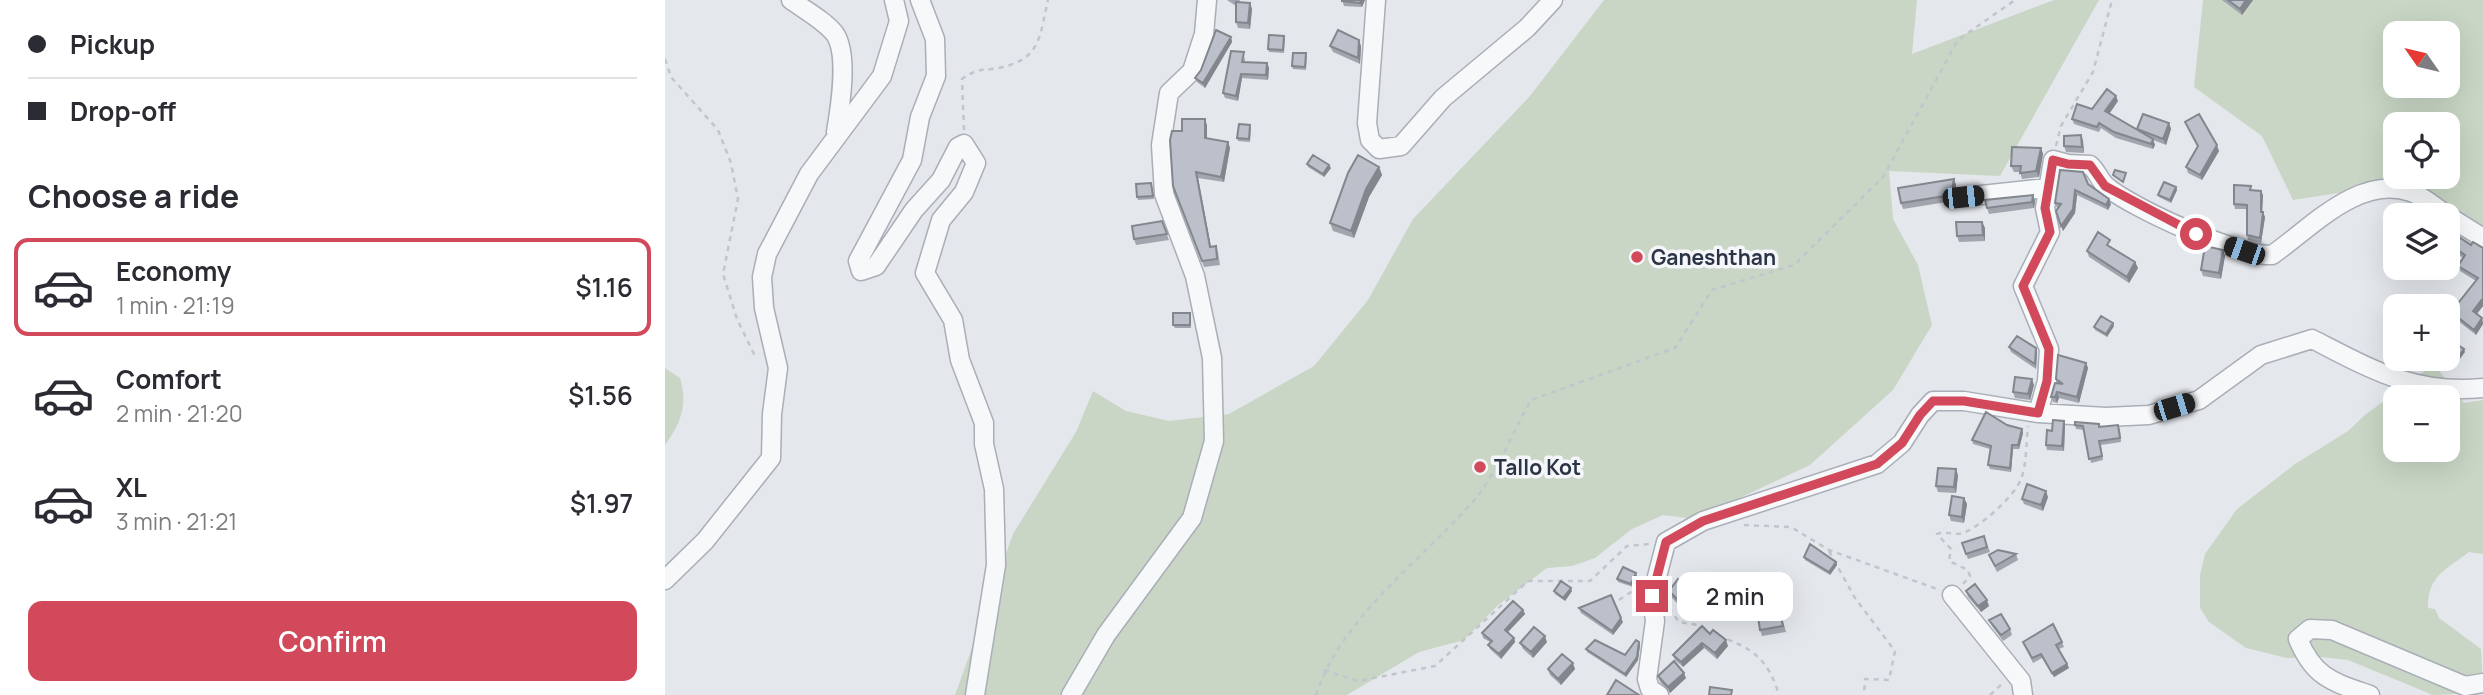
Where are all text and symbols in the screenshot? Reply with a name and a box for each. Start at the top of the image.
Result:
north arrow [2383,21,2461,98]
map controls [2383,21,2460,462]
text: Pickup [70,26,155,62]
text: Drop-off [70,93,176,129]
button: locate [2383,112,2460,189]
text: Choose a ride [28,174,239,218]
car [1942,184,1985,210]
button: layers [2383,203,2460,280]
route start [2180,218,2212,250]
car [2221,234,2268,268]
place label: Ganeshthan [1651,243,1776,271]
marker: Ganeshthan [1629,249,1645,265]
text: Economy [116,253,231,289]
icon: car [32,256,95,319]
text: $1.16 [576,269,633,305]
text: 1 min · 21:19 [116,289,235,321]
button: + [2383,294,2460,371]
text: Comfort [116,361,222,397]
icon: car [32,364,95,427]
text: $1.56 [568,377,633,413]
button: − [2383,385,2460,462]
car [2151,391,2198,423]
text: 2 min · 21:20 [116,397,243,429]
place label: Tallo Kot [1494,453,1581,481]
marker: Tallo Kot [1472,459,1488,475]
text: XL [116,469,147,505]
icon: car [32,472,95,535]
text: $1.97 [570,485,633,521]
text: 3 min · 21:21 [116,505,237,537]
callout: 2 min [1677,572,1792,620]
route end [1636,580,1668,612]
text: 2 min [1706,580,1764,612]
button: Confirm [28,601,637,681]

